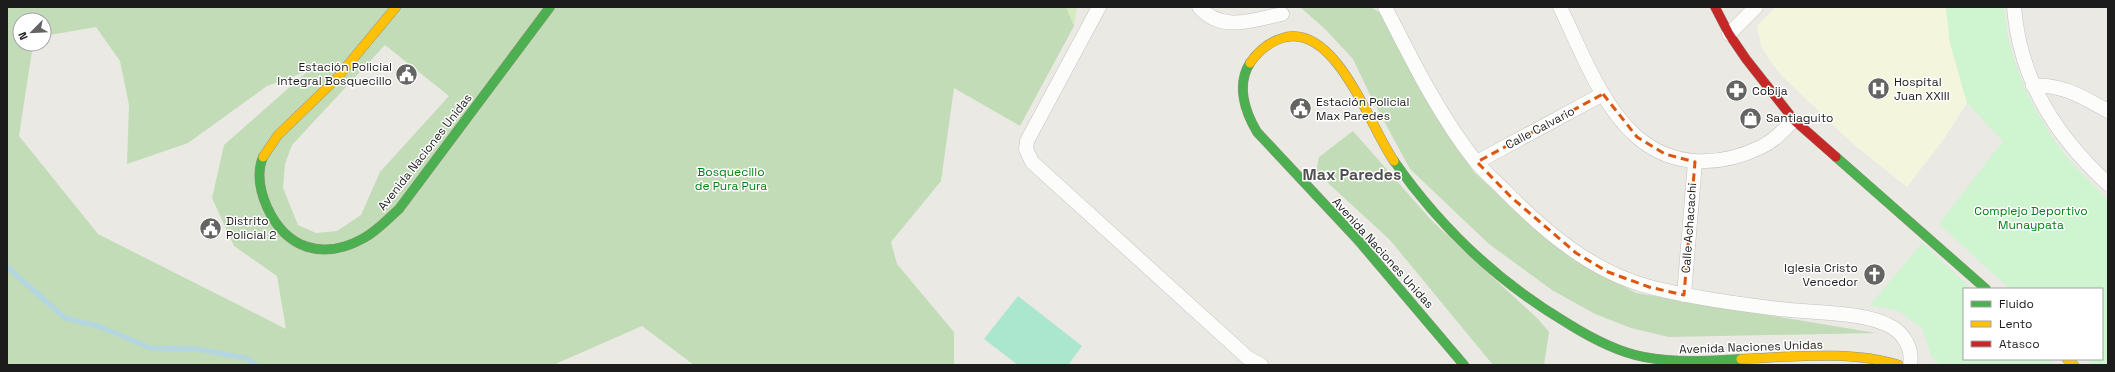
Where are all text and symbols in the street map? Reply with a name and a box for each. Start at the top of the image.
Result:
north arrow [12,12,52,52]
text: N [15,30,31,42]
place label: Estación Policial Integral Bosquecillo [277,59,392,89]
public building icon: Estación Policial Integral Bosquecillo [394,61,420,87]
place label: Hospital Juan XXIII [1894,74,1950,104]
hospital icon: Hospital Juan XXIII [1866,76,1892,102]
pharmacy icon: Cobija [1724,78,1750,104]
place label: Cobija [1752,83,1788,99]
street label: Avenida Naciones Unidas [374,90,476,214]
place label: Estación Policial Max Paredes [1316,94,1409,124]
public building icon: Estación Policial Max Paredes [1287,96,1313,122]
street label: Calle Calvario [1503,103,1577,153]
shop icon: Santiaguito [1737,105,1763,131]
place label: Santiaguito [1766,110,1833,126]
park label: Bosquecillo de Pura Pura [695,164,767,194]
district label: Max Paredes [1303,164,1401,185]
street label: Calle Achacachi [1678,182,1700,274]
street label: Avenida Naciones Unidas [1329,194,1437,312]
park label: Complejo Deportivo Munaypata [1974,203,2088,233]
place label: Distrito Policial 2 [226,213,277,243]
public building icon: Distrito Policial 2 [197,215,223,241]
place label: Iglesia Cristo Vencedor [1784,260,1858,290]
church icon: Iglesia Cristo Vencedor [1861,262,1887,288]
legend [1963,288,2103,360]
text: Fluido [1999,296,2034,312]
text: Lento [1999,316,2033,332]
street label: Avenida Naciones Unidas [1679,336,1823,358]
text: Atasco [1999,336,2040,352]

